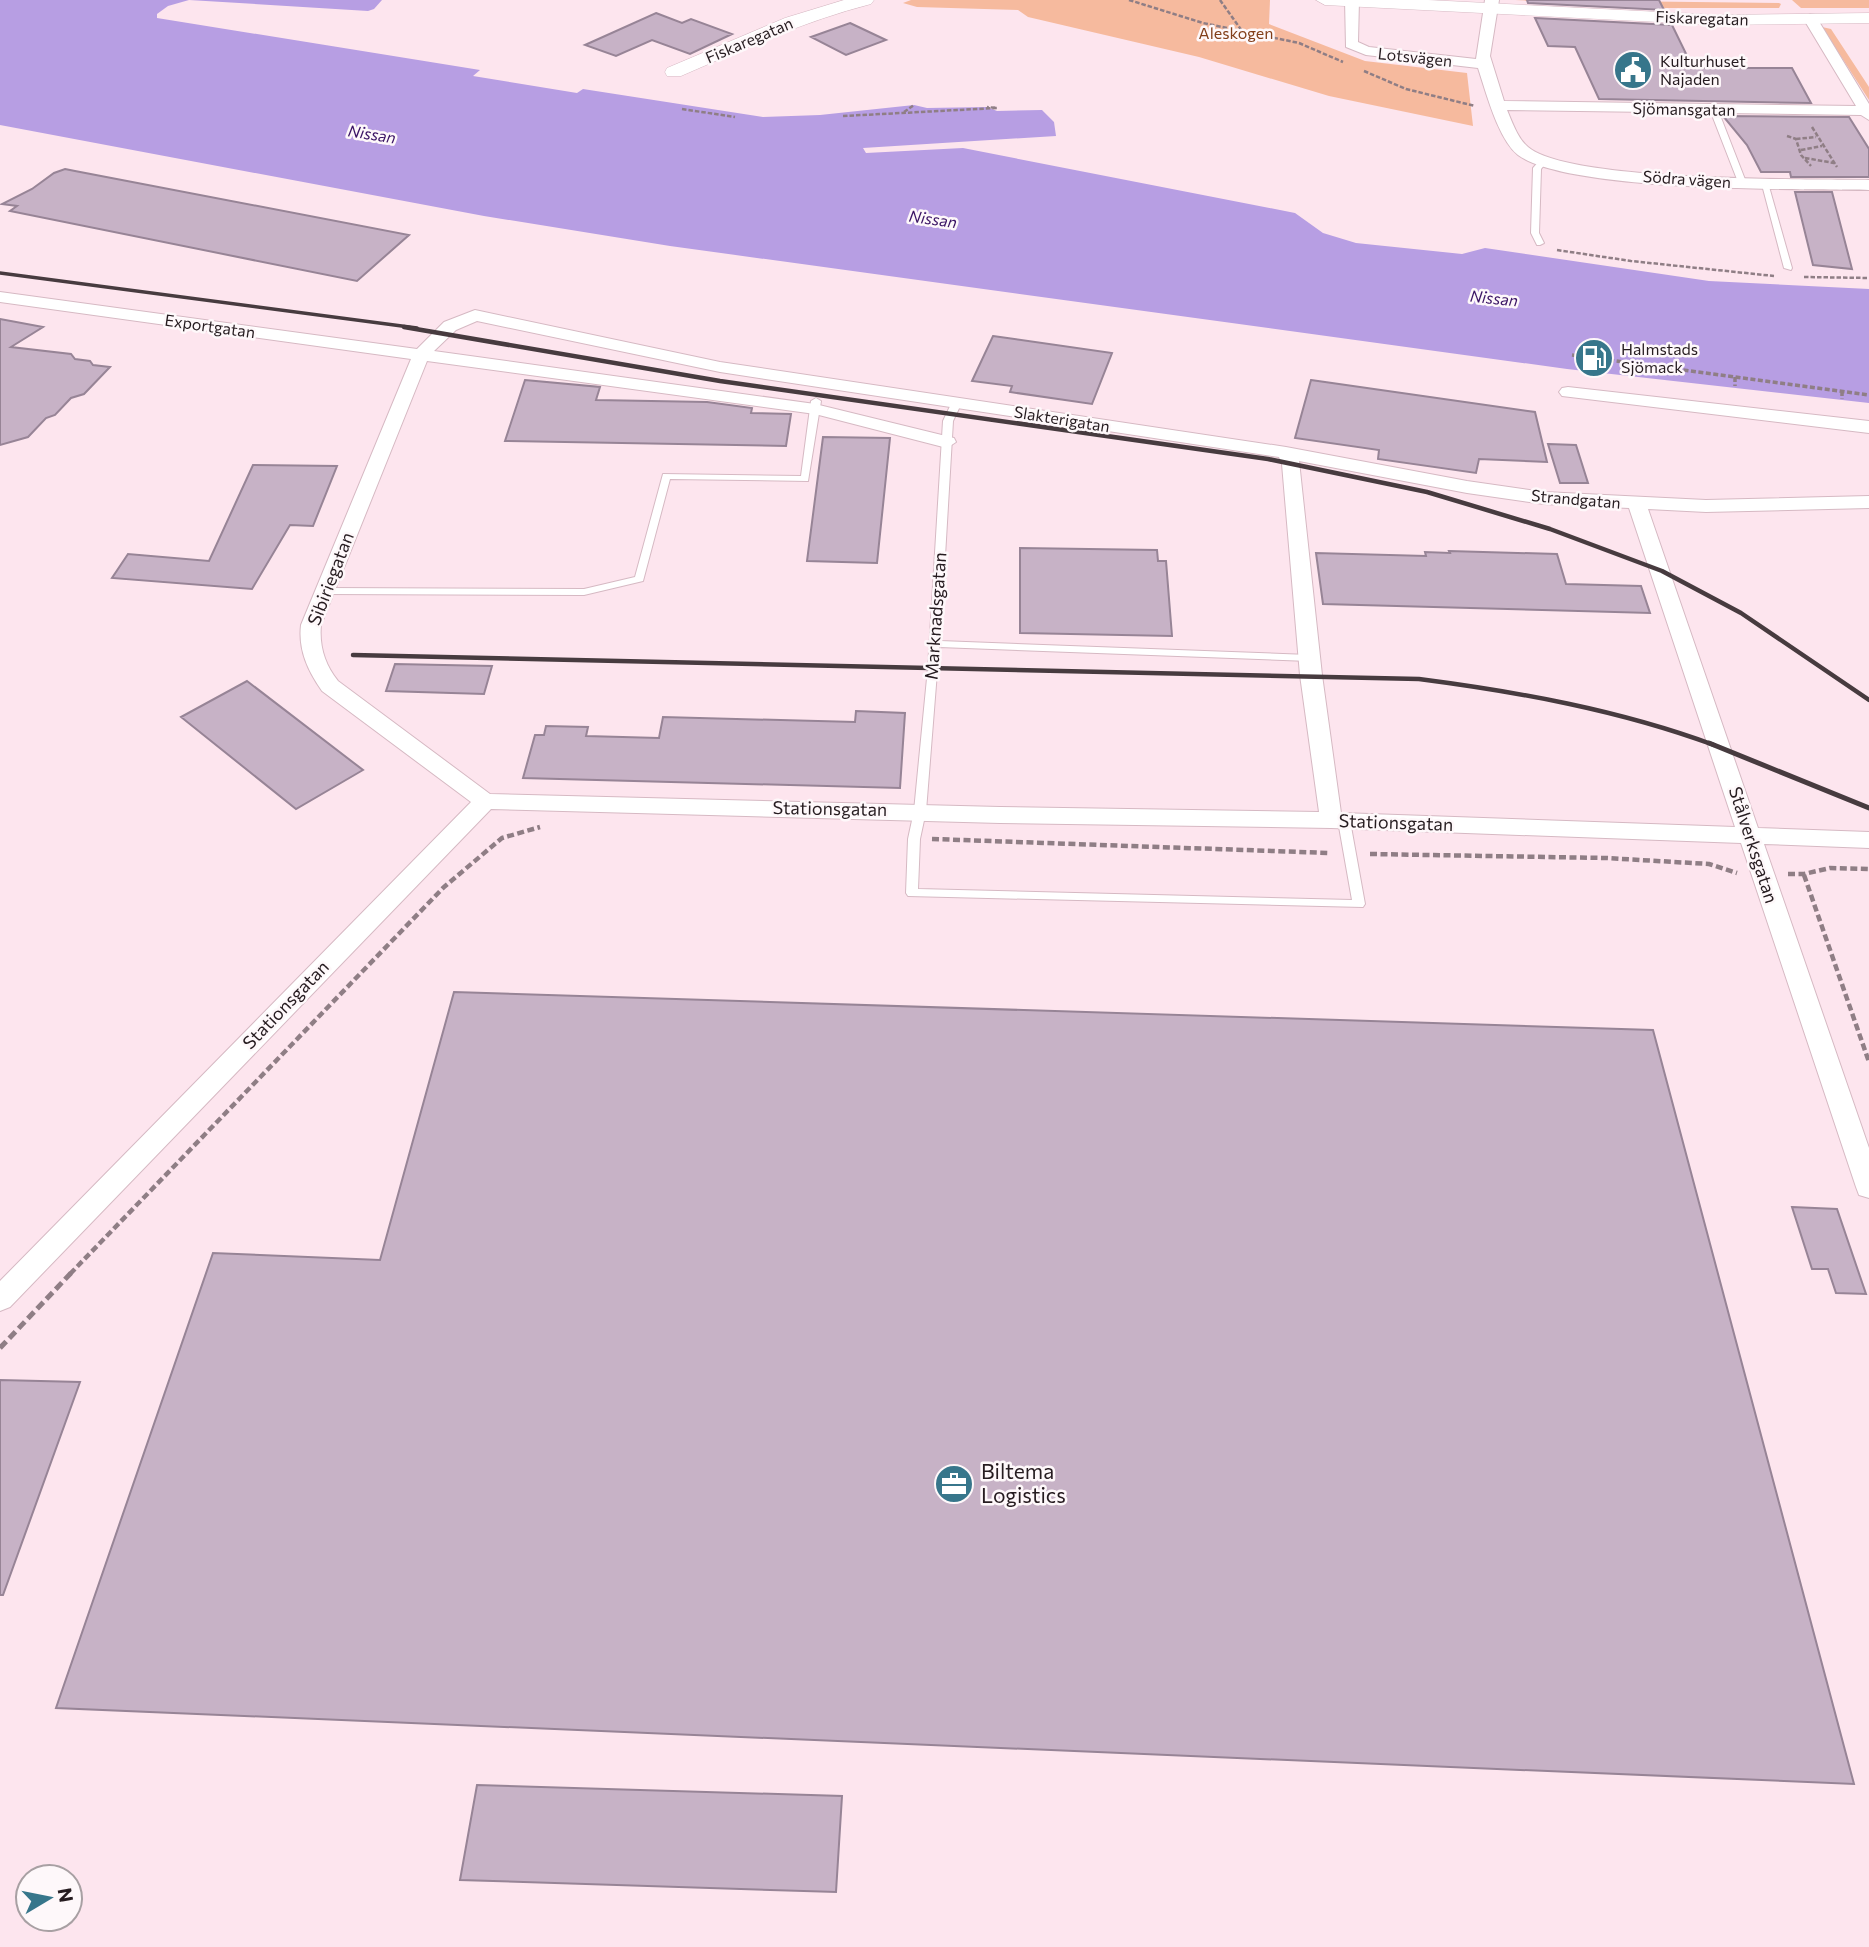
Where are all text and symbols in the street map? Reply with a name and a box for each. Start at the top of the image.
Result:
street label: Fiskaregatan [1655,6,1749,29]
street label: Fiskaregatan [702,13,795,66]
park label: Aleskogen [1199,23,1273,42]
street label: Lotsvägen [1377,43,1453,70]
public building icon: Kulturhuset Najaden [1612,49,1654,91]
place label: Kulturhuset Najaden [1660,51,1746,88]
street label: Sjömansgatan [1632,98,1736,119]
water label: Nissan [347,120,397,147]
street label: Södra vägen [1642,166,1732,191]
water label: Nissan [908,206,958,231]
water label: Nissan [1469,286,1519,309]
street label: Exportgatan [164,310,256,341]
fuel station icon: Halmstads Sjömack [1573,337,1615,379]
place label: Halmstads Sjömack [1621,339,1698,376]
street label: Slakterigatan [1013,402,1111,435]
street label: Strandgatan [1530,485,1622,512]
street label: Sibiriegatan [302,529,358,628]
street label: Marknadsgatan [920,551,950,680]
street label: Stålverksgatan [1725,784,1783,906]
street label: Stationsgatan [773,796,887,820]
street label: Stationsgatan [1338,809,1454,835]
street label: Stationsgatan [238,955,333,1053]
place label: Biltema Logistics [981,1458,1066,1507]
office icon: Biltema Logistics [933,1463,975,1505]
north arrow [14,1863,84,1933]
text: N [54,1886,79,1904]

